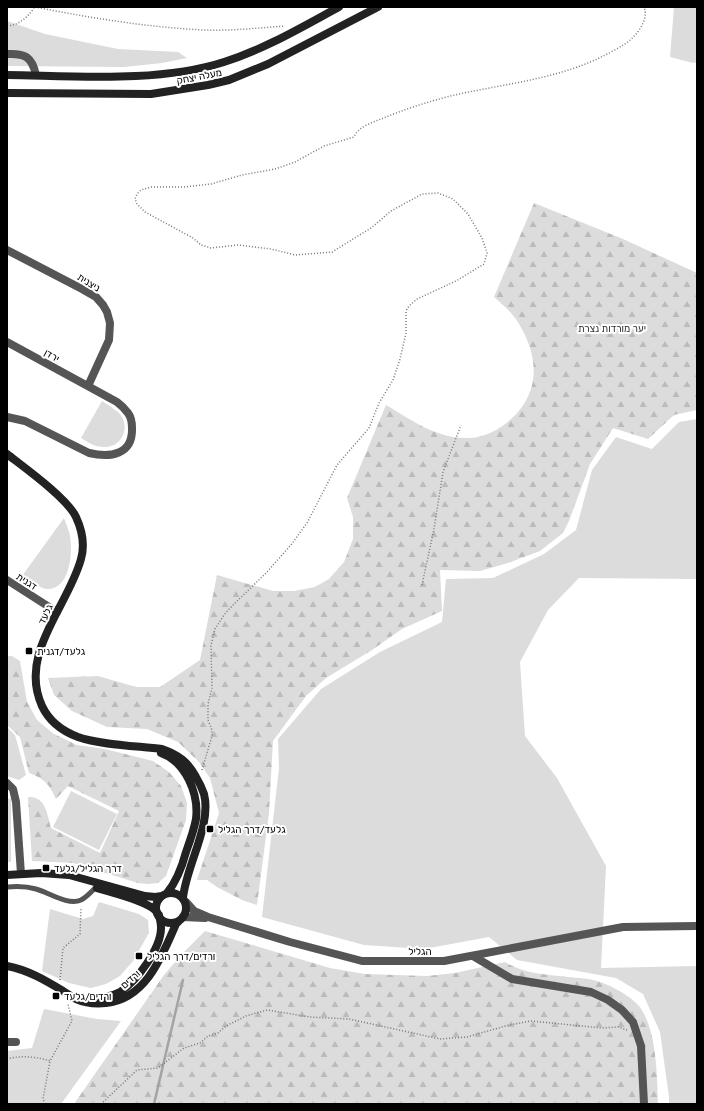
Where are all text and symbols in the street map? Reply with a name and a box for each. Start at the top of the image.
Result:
street label: מעלה יצחק [176,67,223,87]
street label: ניצנית [75,271,102,294]
park label: יער מורדות נצרת [578,323,646,335]
street label: ירדן [42,347,61,365]
street label: דגנית [14,571,40,593]
street label: גלעד [36,602,56,627]
marker: גלעד/דגנית [24,646,34,656]
place label: גלעד/דגנית [37,646,86,658]
marker: גלעד/דרך הגליל [205,824,215,834]
place label: גלעד/דרך הגליל [218,824,286,836]
marker: דרך הגליל/גלעד [41,863,51,873]
place label: דרך הגליל/גלעד [54,863,122,875]
street label: הגליל [408,946,432,958]
marker: ורדים/דרך הגליל [134,951,144,961]
place label: ורדים/דרך הגליל [147,951,215,963]
street label: ורדים [119,968,143,992]
marker: ורדים/גלעד [51,991,61,1001]
place label: ורדים/גלעד [64,991,112,1003]

